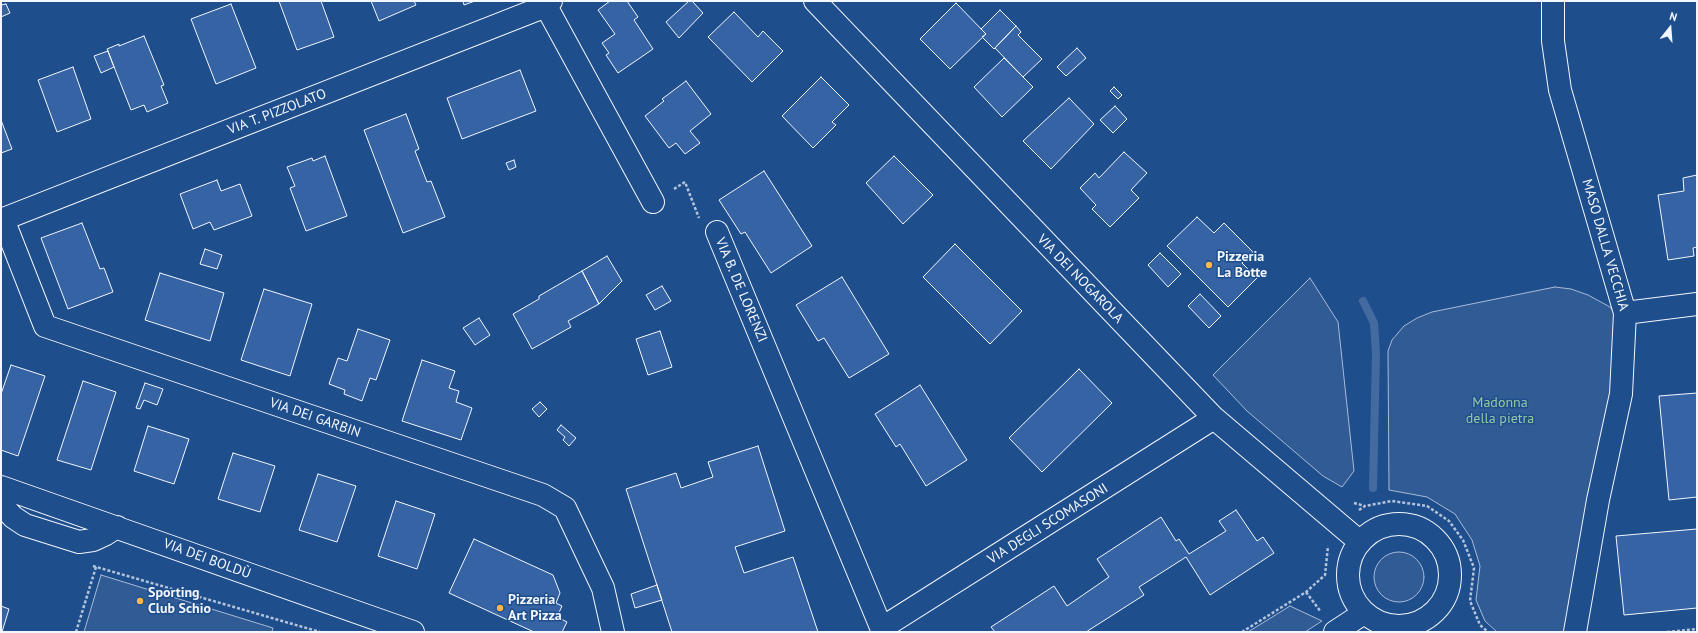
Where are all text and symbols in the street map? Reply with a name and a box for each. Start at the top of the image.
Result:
north arrow [1650,8,1690,48]
text: N [1668,9,1679,24]
street label: VIA T. PIZZOLATO [225,85,329,139]
street label: MASO DALLA VECCHIA [1578,177,1632,313]
street label: VIA DEI NOGAROLA [1033,231,1127,327]
street label: VIA B. DE LORENZI [711,235,771,345]
place label: Pizzeria La Botte [1217,249,1267,282]
marker: Pizzeria La Botte [1204,260,1214,270]
street label: VIA DEI GARBIN [267,395,363,441]
park label: Madonna della pietra [1466,395,1534,428]
street label: VIA DEGLI SCOMASONI [985,480,1111,568]
street label: VIA DEI BOLDÙ [161,535,253,583]
place label: Sporting Club Schio [148,585,211,618]
place label: Pizzeria Art Pizza [508,592,562,624]
marker: Sporting Club Schio [135,596,145,606]
marker: Pizzeria Art Pizza [495,603,505,613]

